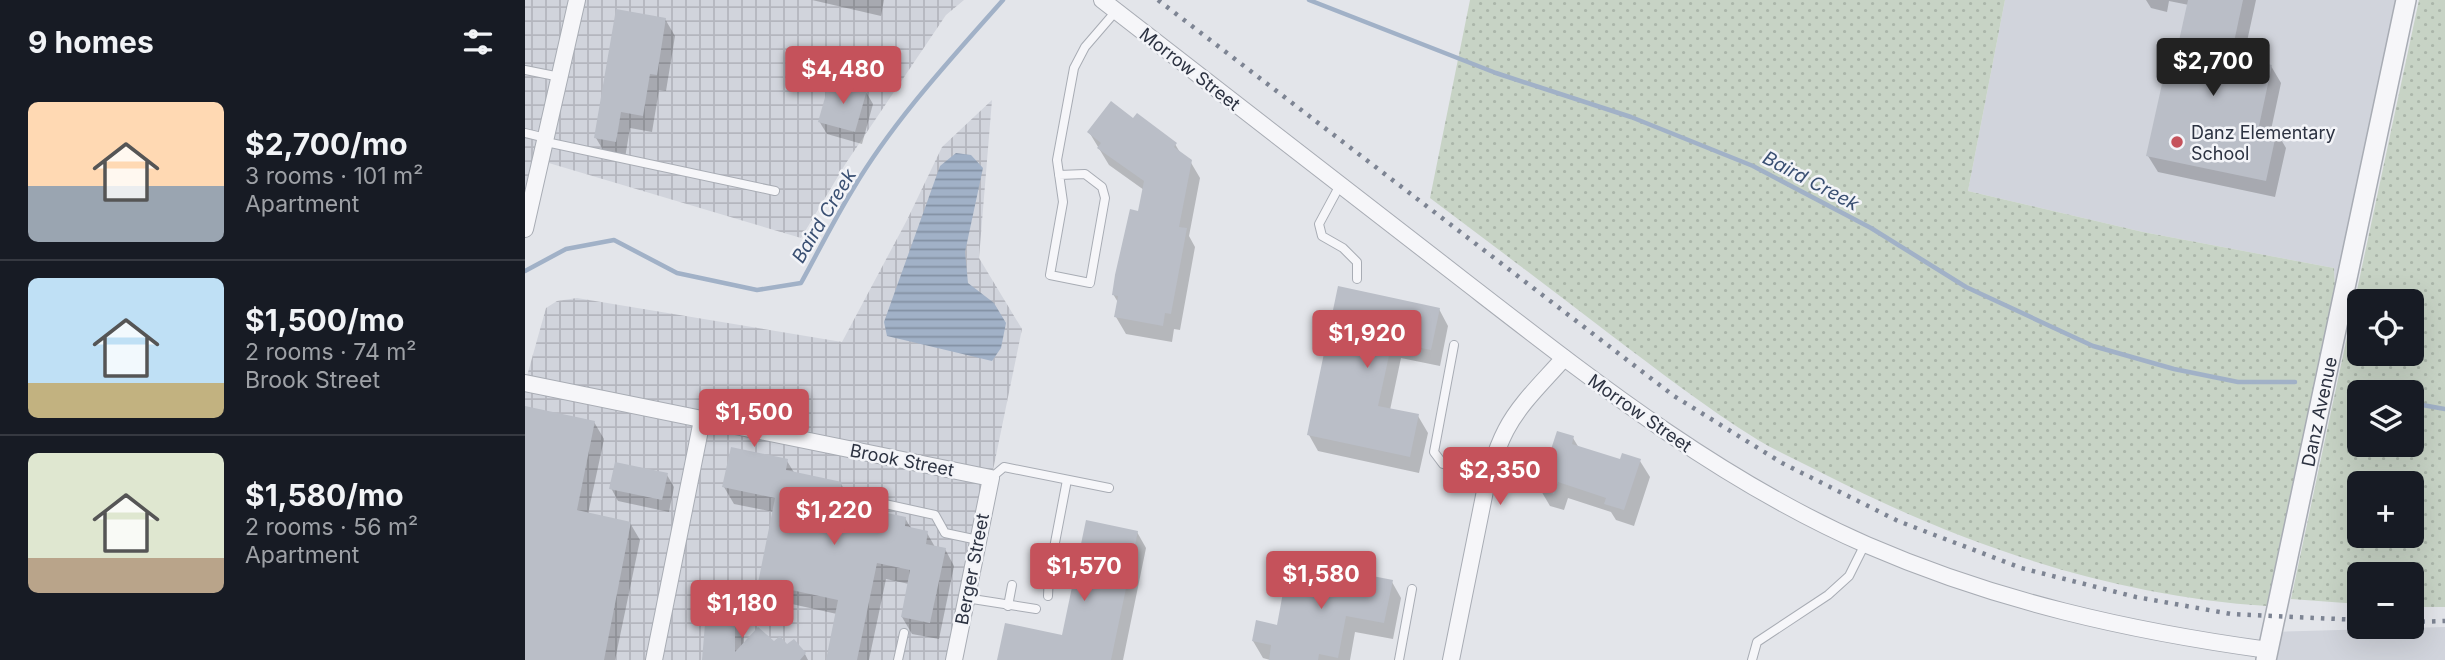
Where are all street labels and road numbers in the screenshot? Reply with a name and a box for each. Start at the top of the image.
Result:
street label: Morrow Street [1136,23,1244,115]
street label: Danz Avenue [2297,355,2341,469]
street label: Morrow Street [1584,370,1696,457]
street label: Brook Street [848,440,956,480]
street label: Berger Street [951,511,993,626]

